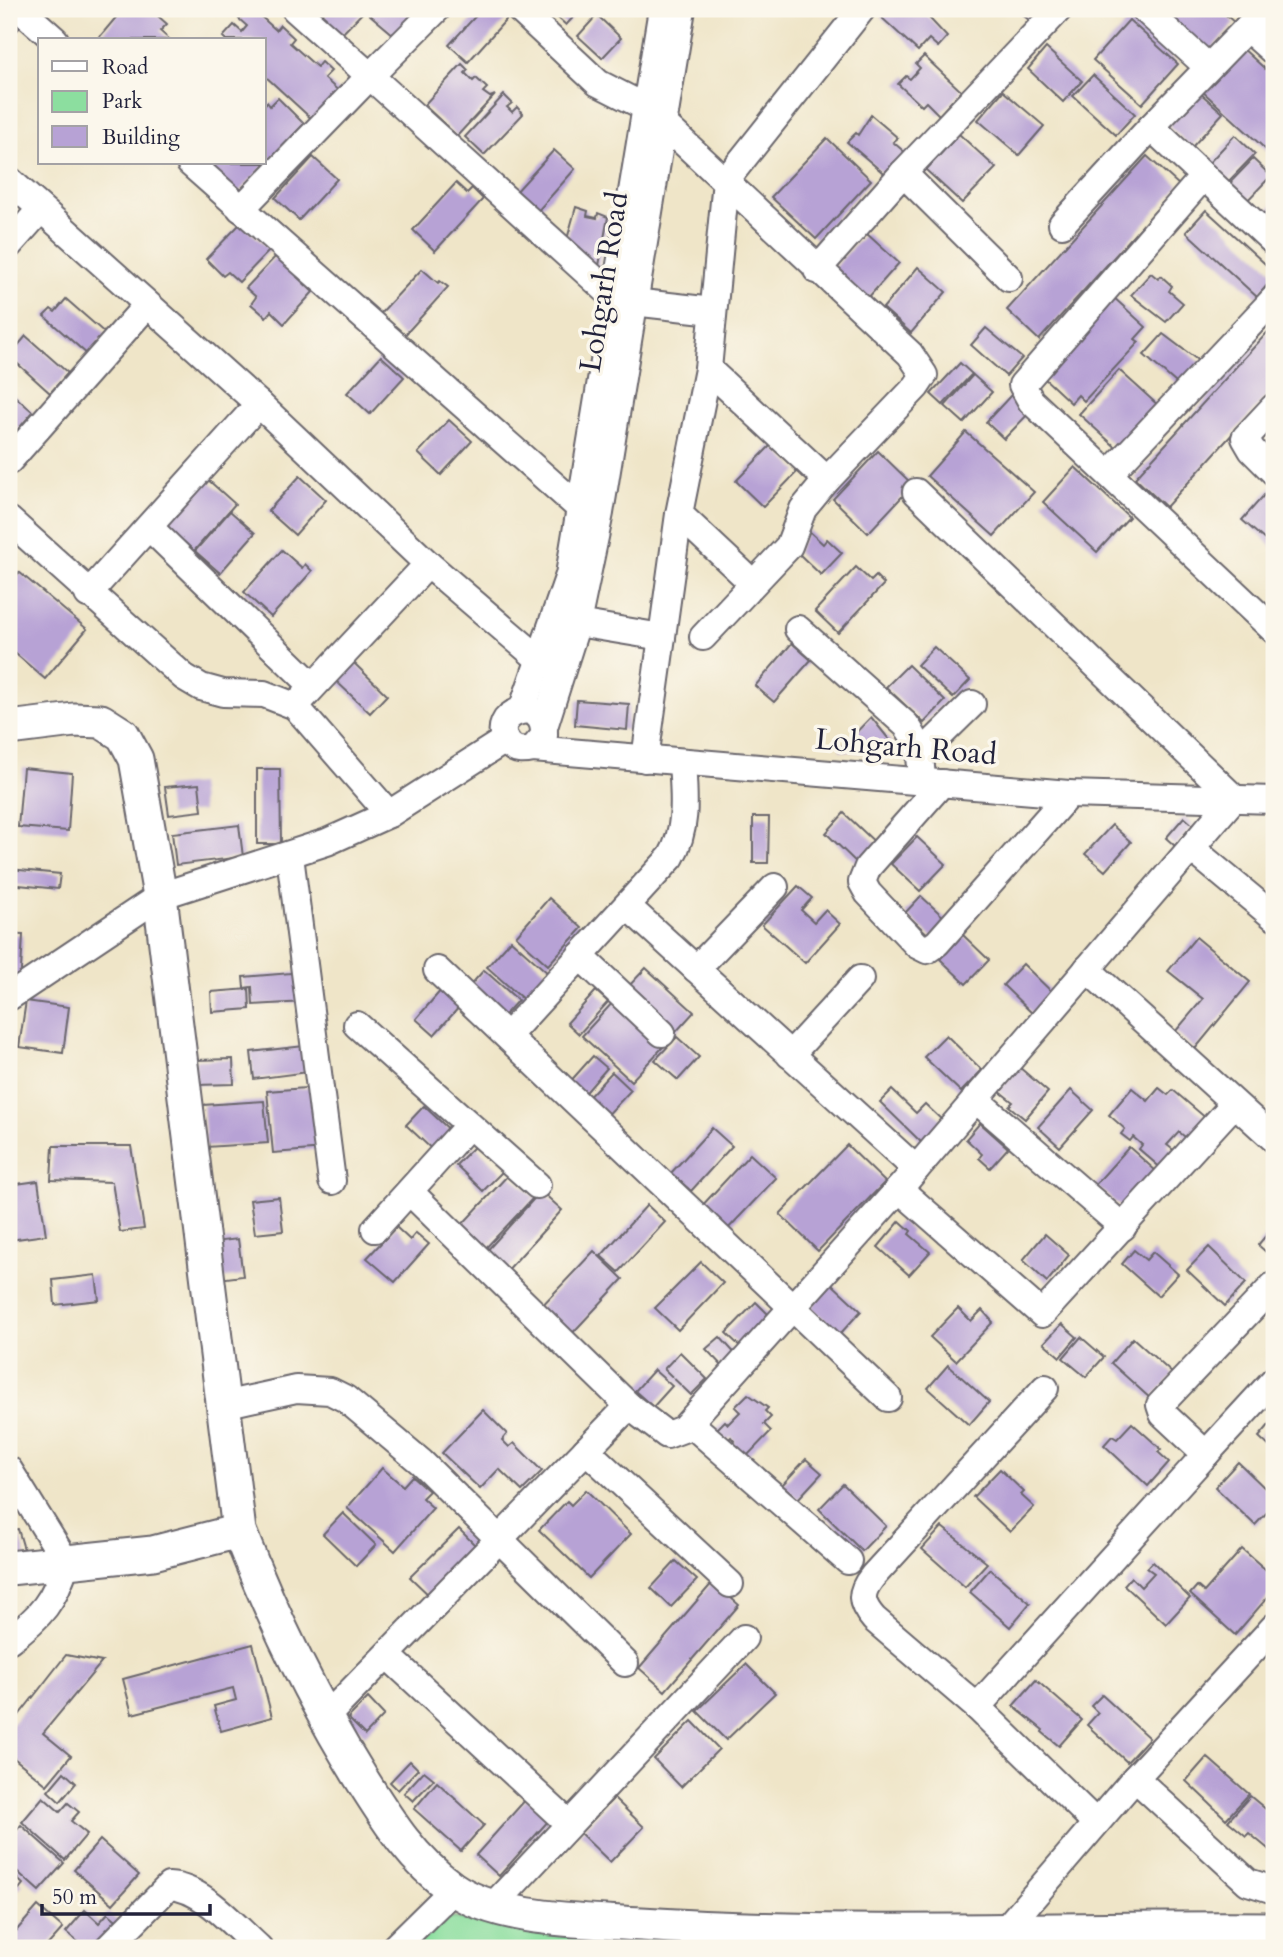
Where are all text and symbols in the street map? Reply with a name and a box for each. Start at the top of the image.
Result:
legend [38,38,266,164]
text: Road [102,53,148,82]
text: Park [102,87,143,116]
text: Building [102,123,180,152]
street label: Lohgarh Road [570,189,638,375]
street label: Lohgarh Road [814,719,998,775]
scale bar [42,1873,210,1917]
text: 50 m [52,1883,97,1912]

